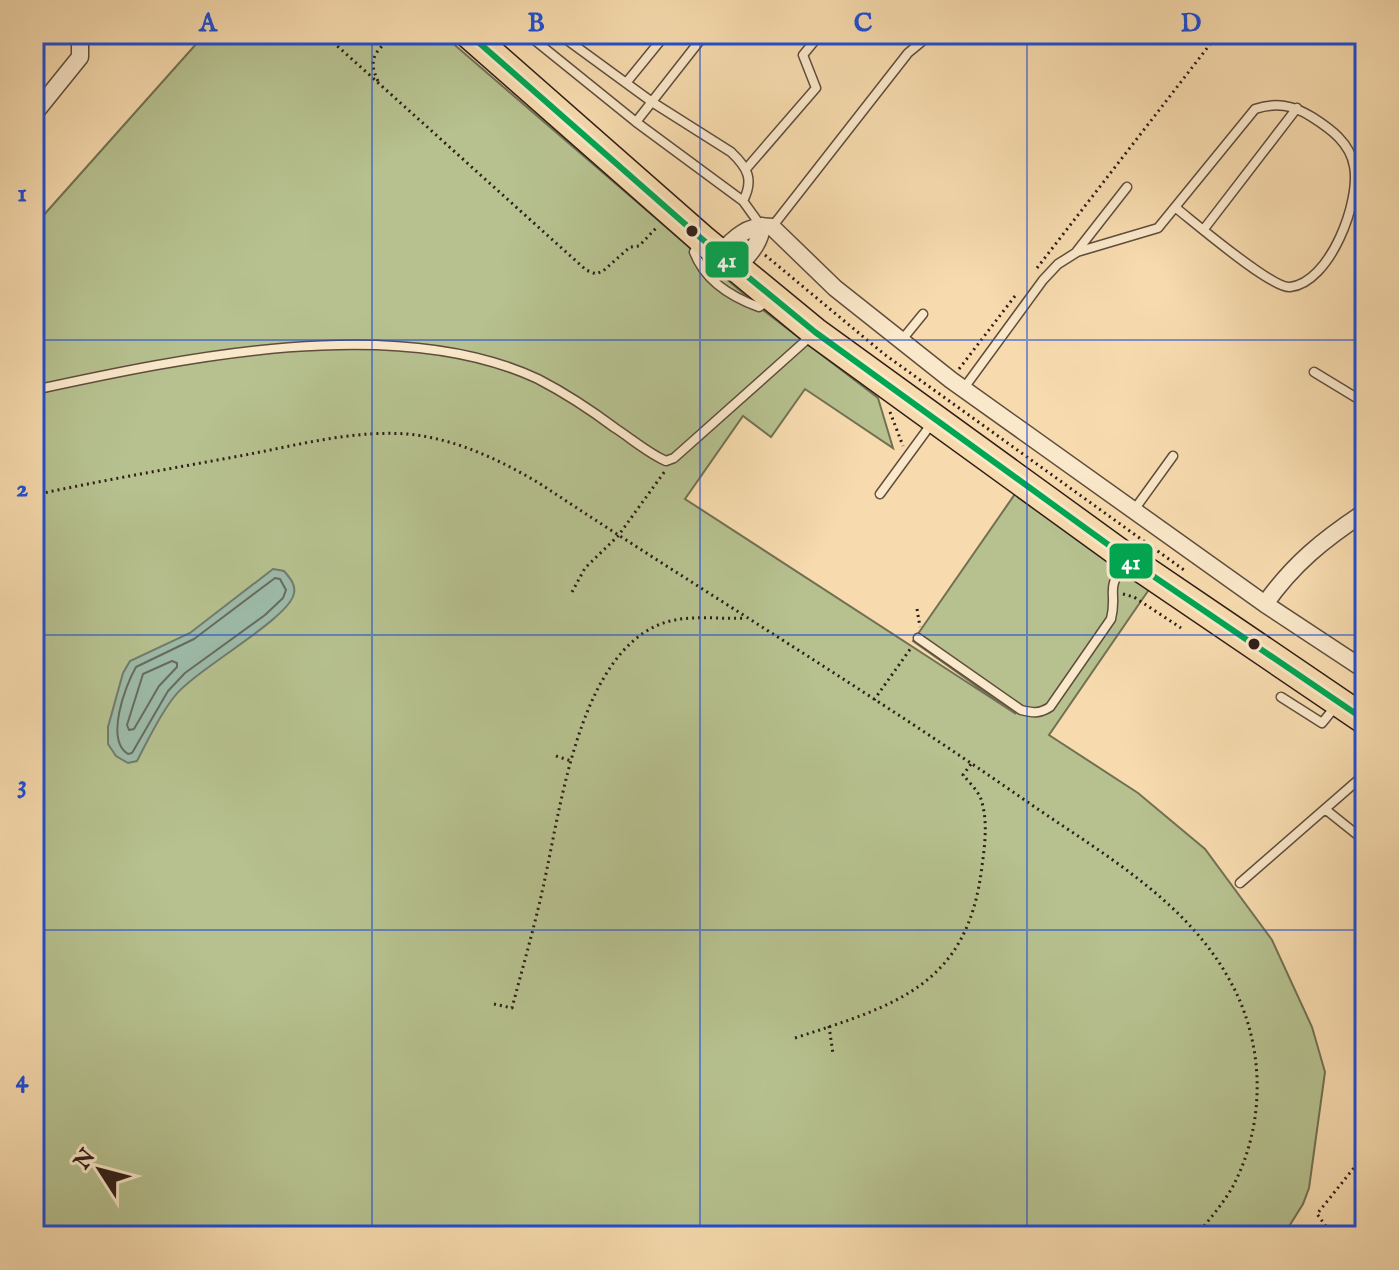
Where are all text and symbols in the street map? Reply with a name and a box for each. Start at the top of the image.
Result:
text: A [198,7,218,40]
text: B [527,7,545,40]
text: C [854,7,873,40]
text: D [1181,7,1202,40]
text: 1 [17,177,27,210]
unlabelled marker [684,223,700,239]
line badge: 41 [704,240,750,279]
text: 41 [718,247,736,275]
text: 2 [16,472,28,505]
line badge: 41 [1108,542,1154,580]
text: 41 [1122,549,1140,577]
unlabelled marker [1246,636,1262,652]
text: 3 [17,768,27,801]
text: 4 [16,1063,30,1096]
north arrow [60,1130,140,1210]
text: N [68,1143,102,1176]

